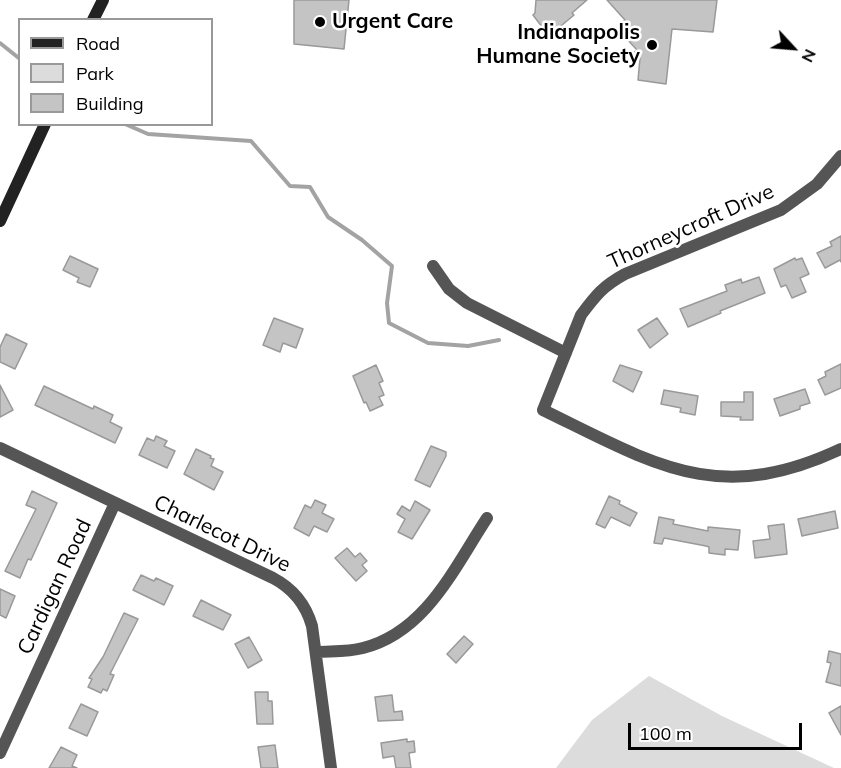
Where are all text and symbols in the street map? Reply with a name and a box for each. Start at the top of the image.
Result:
place label: Urgent Care [332,9,453,35]
marker: Urgent Care [313,15,327,29]
legend [18,18,213,126]
north arrow [763,18,823,78]
place label: Indianapolis Humane Society [476,20,640,70]
text: Road [76,32,120,55]
marker: Indianapolis Humane Society [645,38,659,52]
text: N [798,46,821,66]
text: Park [76,62,114,85]
text: Building [76,92,144,115]
street label: Thorneycroft Drive [604,179,778,275]
street label: Charlecot Drive [150,490,294,578]
street label: Cardigan Road [13,515,97,659]
scale bar [631,711,805,749]
text: 100 m [639,722,692,745]

